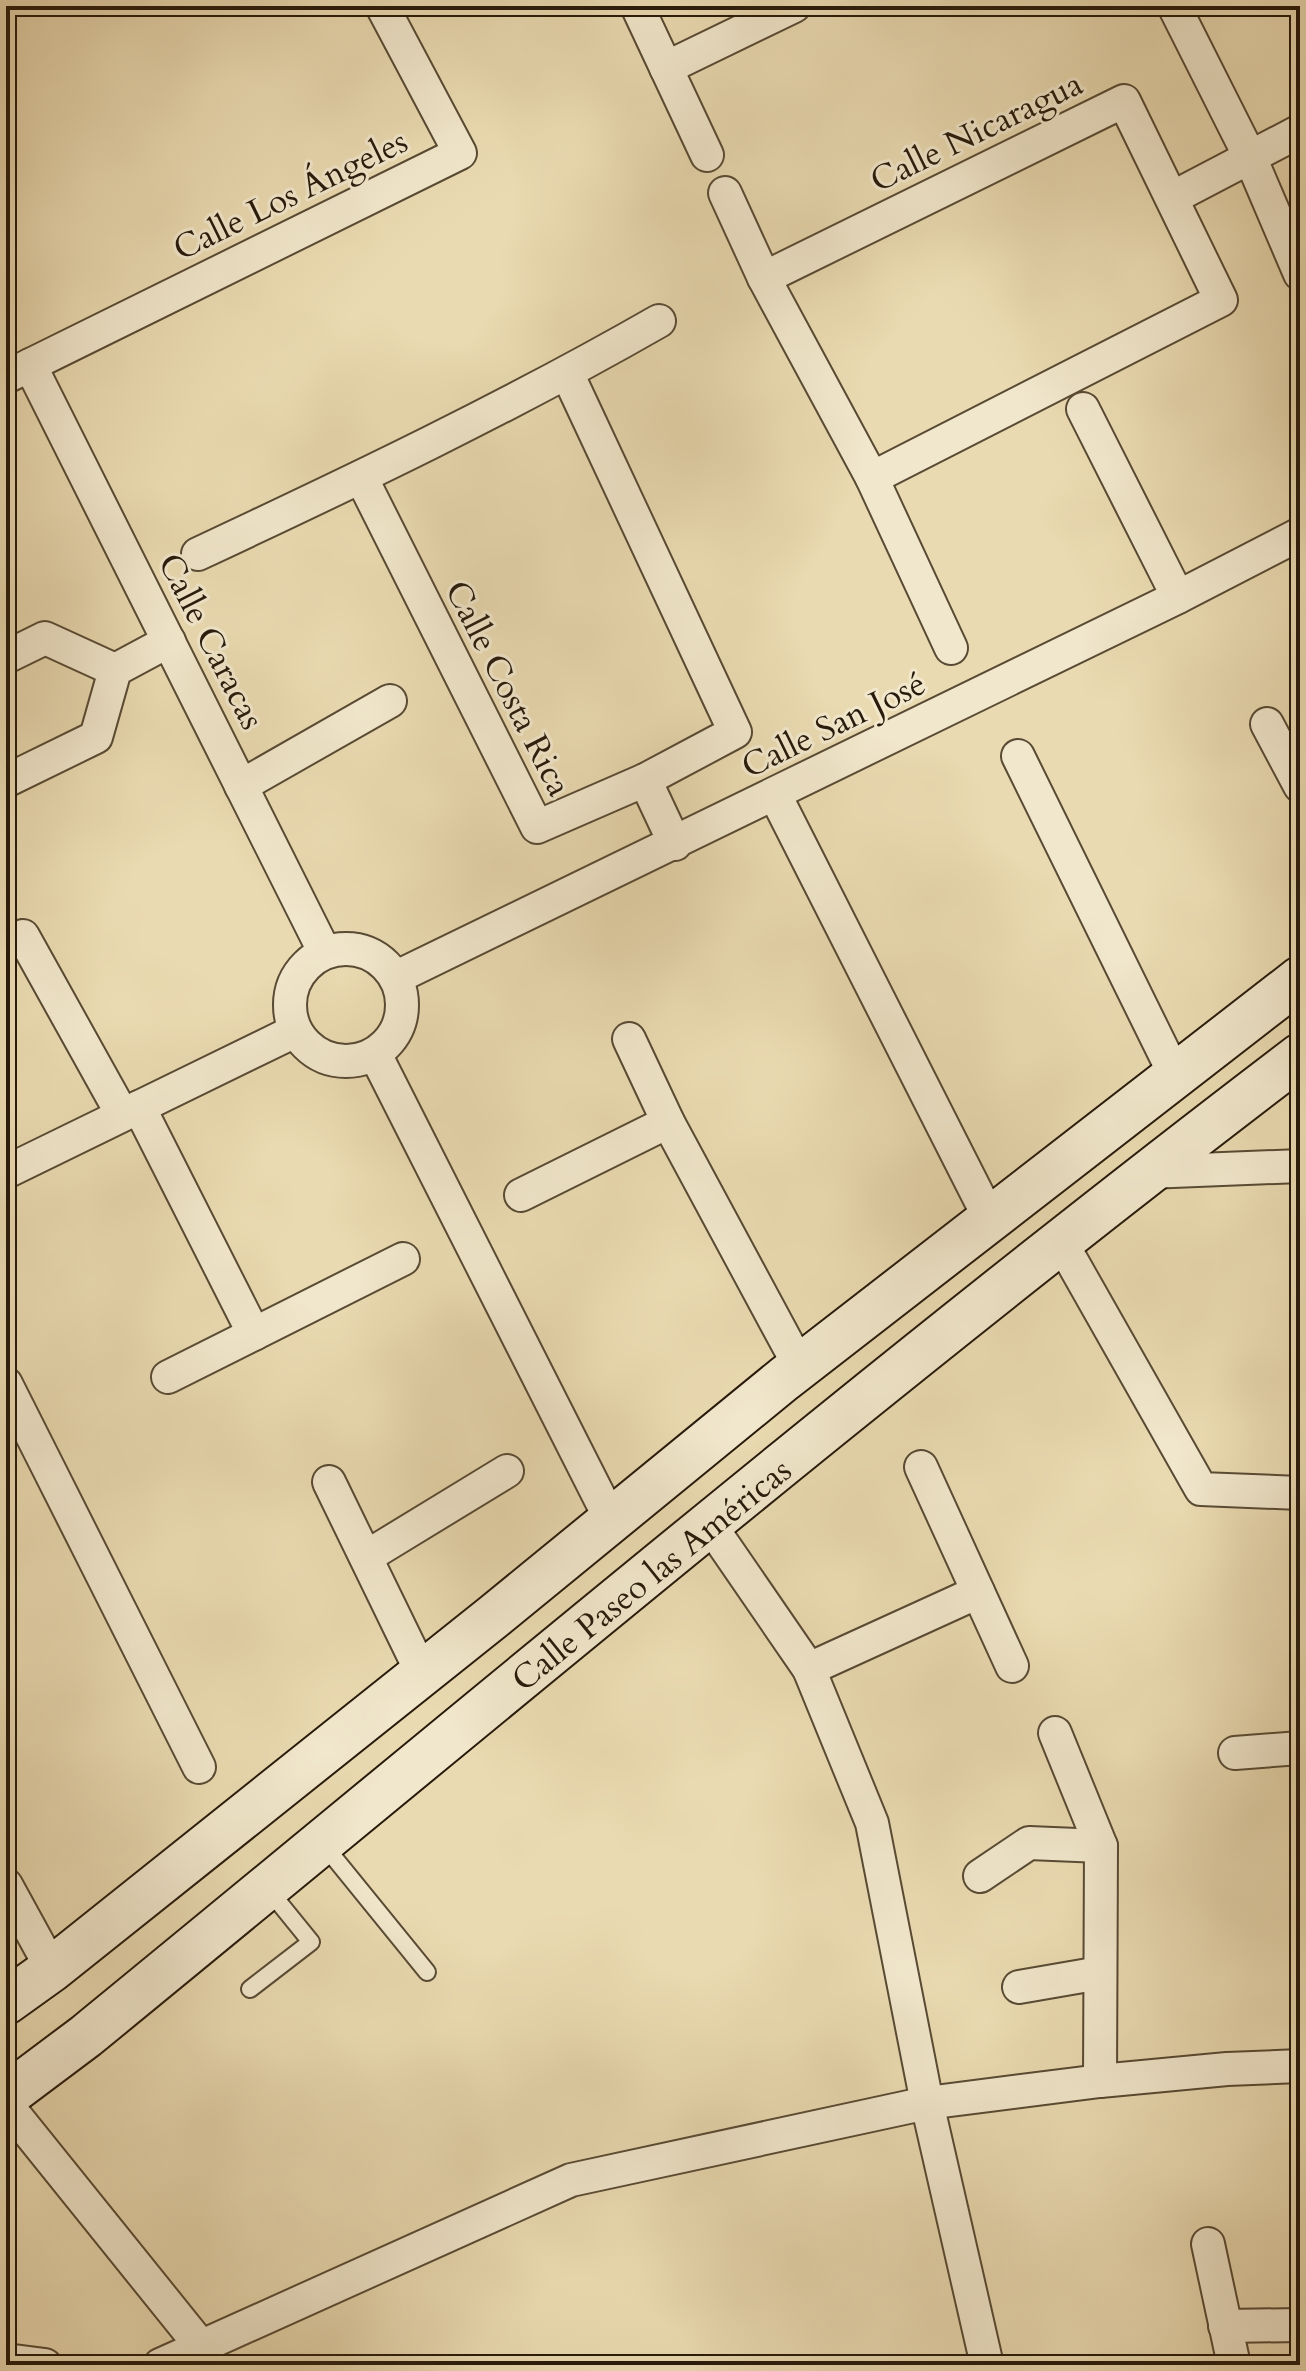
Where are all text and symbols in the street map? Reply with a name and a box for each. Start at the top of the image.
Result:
street label: Calle Nicaragua [863,60,1091,203]
street label: Calle Los Ángeles [166,118,415,272]
street label: Calle Caracas [147,546,275,737]
street label: Calle Costa Rica [434,573,582,804]
street label: Calle San José [734,661,933,789]
street label: Calle Paseo las Américas [502,1448,801,1702]

